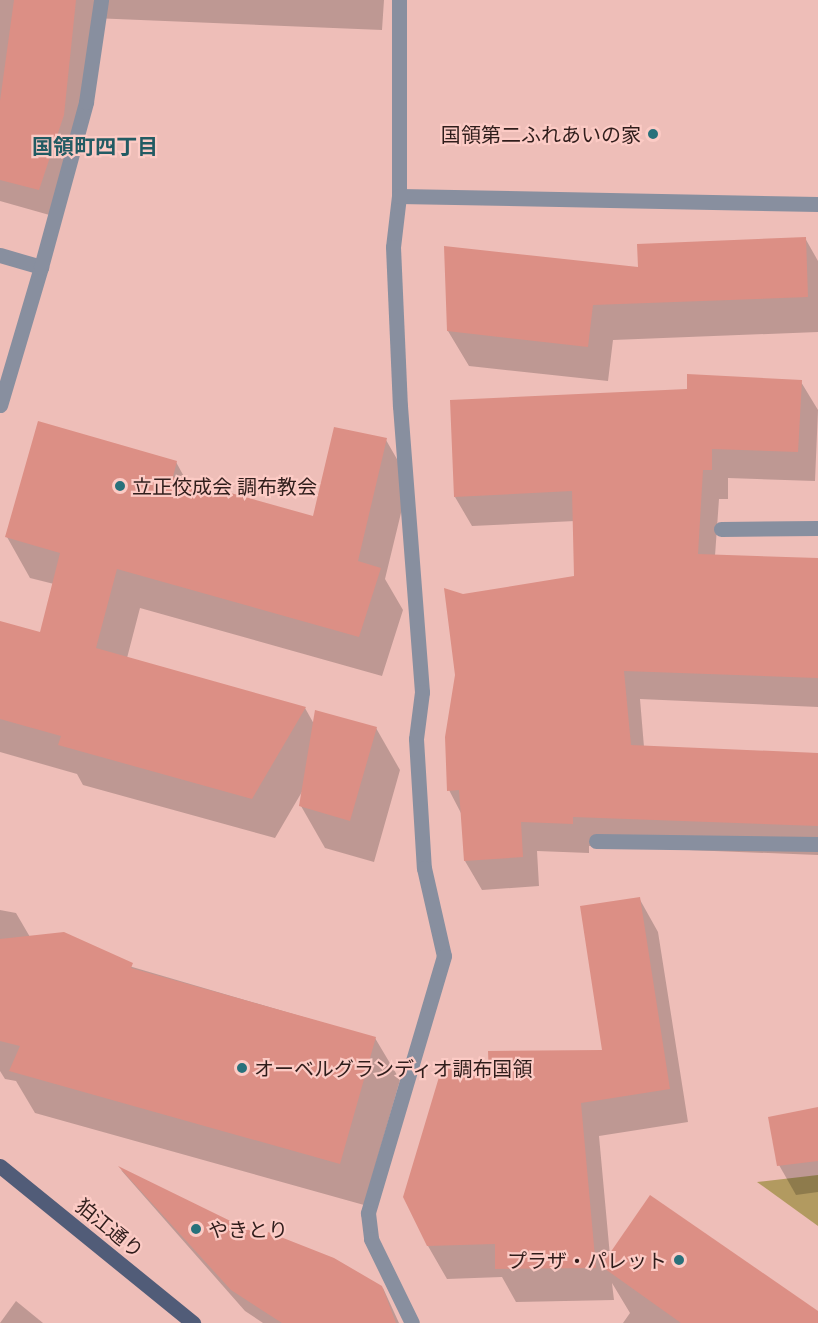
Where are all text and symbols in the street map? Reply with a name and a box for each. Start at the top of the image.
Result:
place label: 国領第二ふれあいの家 [441,122,641,146]
marker: 国領第二ふれあいの家 [646,127,660,141]
district label: 国領町四丁目 [32,133,158,159]
place label: 立正佼成会 調布教会 [132,474,317,498]
marker: 立正佼成会 調布教会 [113,479,127,493]
place label: オーベルグランディオ調布国領 [254,1056,534,1080]
marker: オーベルグランディオ調布国領 [235,1061,249,1075]
street label: 狛江通り [71,1194,149,1262]
place label: やきとり [208,1217,288,1241]
marker: やきとり [189,1222,203,1236]
place label: プラザ・パレット [507,1248,667,1272]
marker: プラザ・パレット [672,1253,686,1267]

